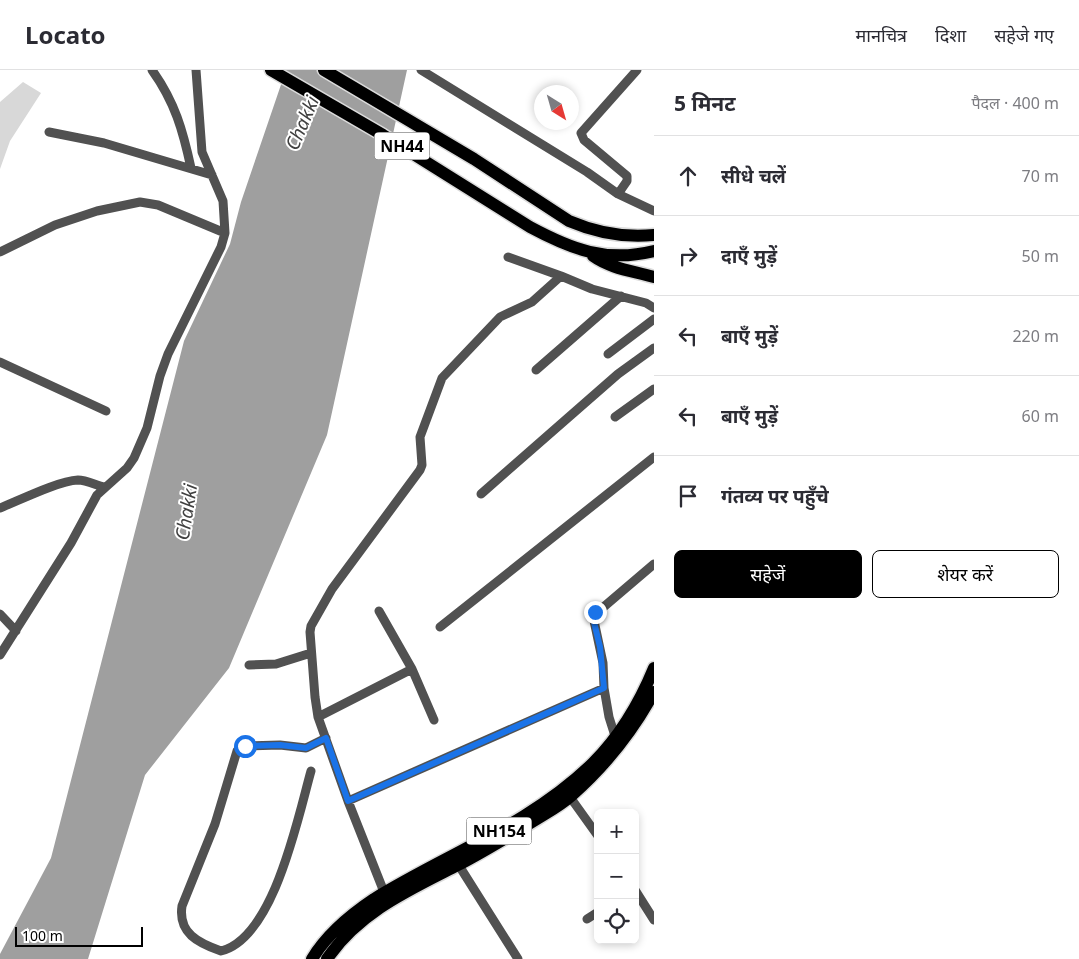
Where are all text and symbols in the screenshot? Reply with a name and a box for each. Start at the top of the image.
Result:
text: Locato [25,18,106,51]
text: मानचित्र [856,23,907,47]
text: दिशा [935,23,966,47]
text: सहेजे गए [994,23,1054,47]
north arrow [534,85,579,130]
text: 5 मिनट [674,89,736,117]
water label: Chakki [279,91,325,154]
text: पैदल · 400 m [971,92,1059,114]
road number: NH44 [374,132,430,160]
icon: ahead [674,162,702,190]
text: सीधे चलें [721,163,786,189]
text: 70 m [1022,165,1059,187]
icon: right [674,242,702,270]
text: दाएँ मुड़ें [721,243,777,269]
text: 50 m [1022,245,1059,267]
icon: left [674,322,702,350]
text: बाएँ मुड़ें [721,323,778,349]
text: 220 m [1012,325,1059,347]
icon: left [674,402,702,430]
text: बाएँ मुड़ें [721,403,778,429]
text: 60 m [1022,405,1059,427]
water label: Chakki [169,481,203,542]
icon: arrive [674,482,702,510]
text: गंतव्य पर पहुँचे [721,483,829,509]
button: सहेजें [674,550,862,598]
button: शेयर करें [872,550,1059,598]
route end [584,601,607,624]
route start [234,735,257,758]
map controls [594,809,639,944]
button: + [594,809,639,854]
road number: NH154 [466,818,532,844]
button: − [594,854,639,899]
button: locate [594,899,639,944]
scale bar [15,924,142,947]
text: 100 m [22,926,63,945]

